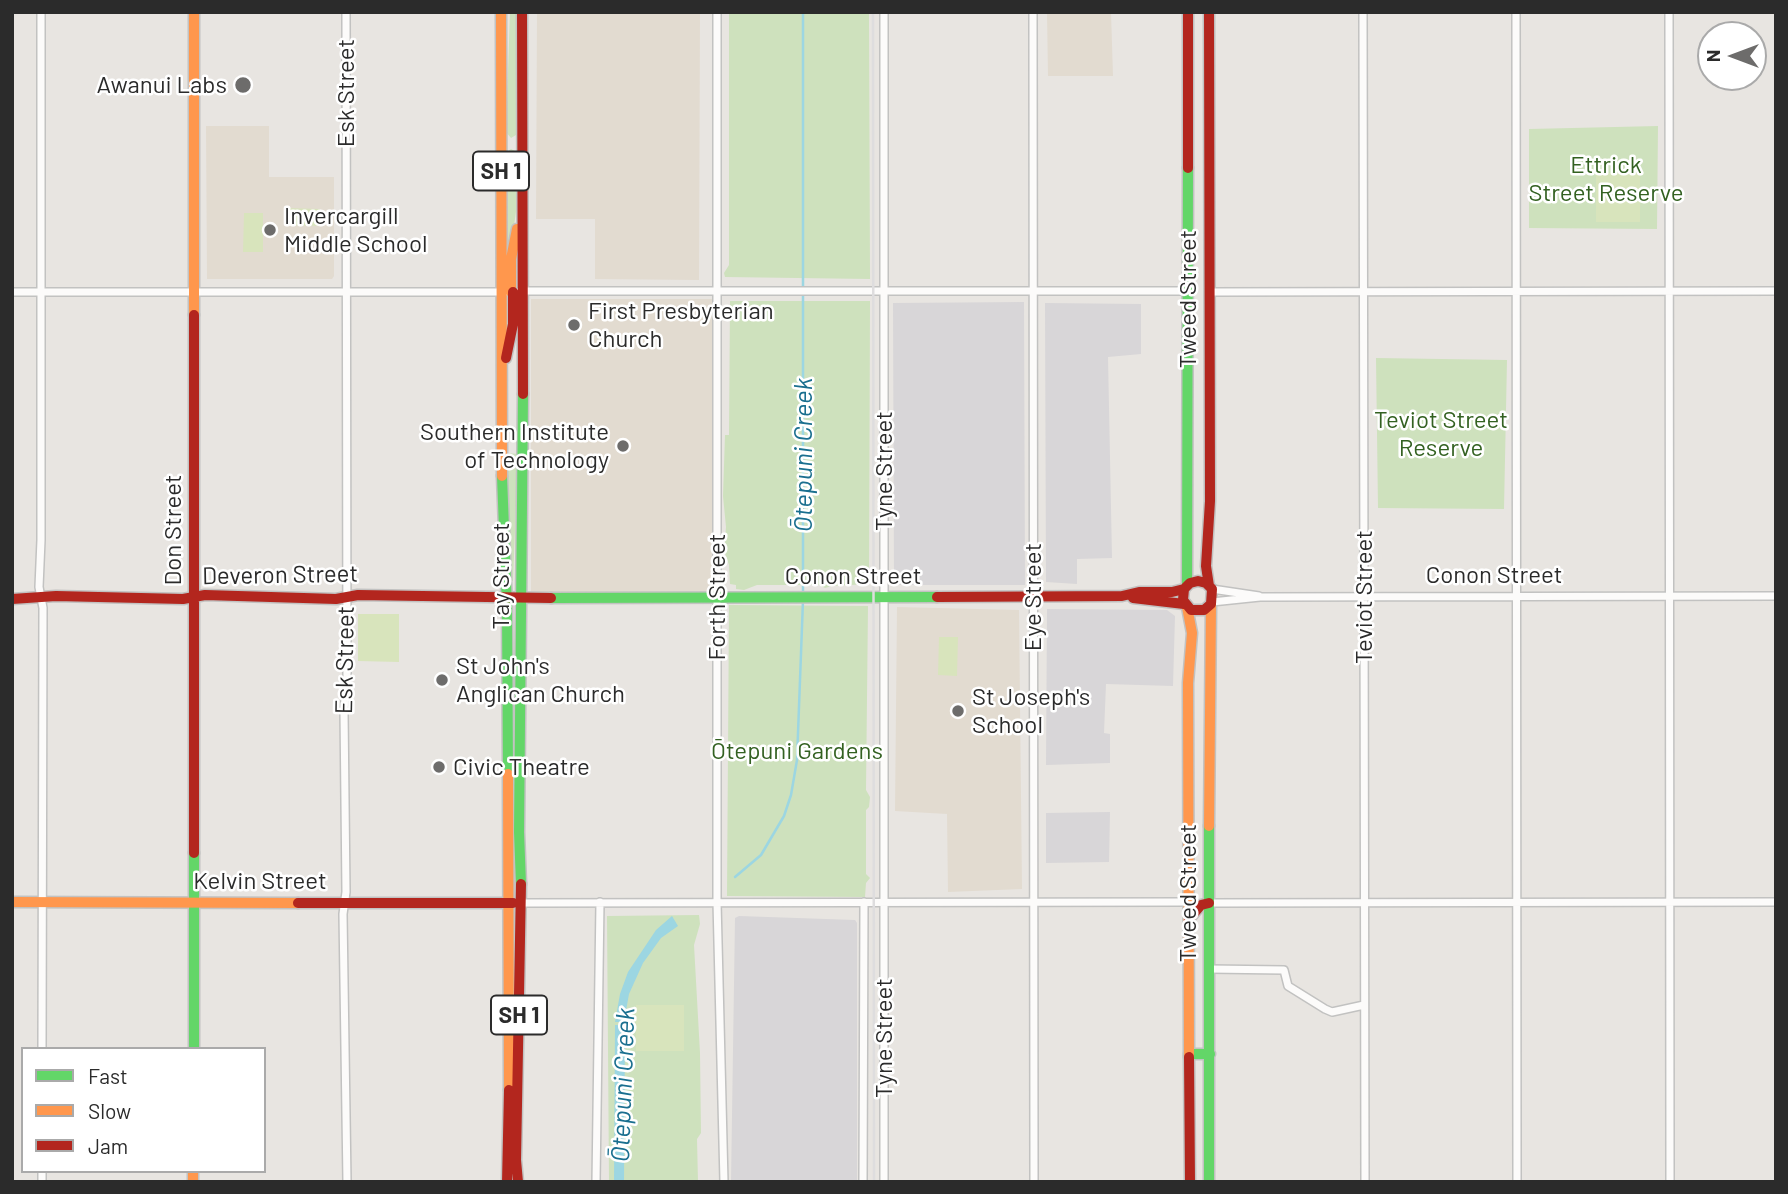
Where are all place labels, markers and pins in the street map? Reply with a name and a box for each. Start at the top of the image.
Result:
place label: Awanui Labs [97,71,227,99]
marker: Awanui Labs [233,75,253,95]
place label: Invercargill Middle School [284,202,428,258]
marker: Invercargill Middle School [262,222,278,238]
place label: First Presbyterian Church [588,297,774,353]
marker: First Presbyterian Church [566,317,582,333]
place label: Southern Institute of Technology [420,418,609,474]
marker: Southern Institute of Technology [615,438,631,454]
place label: St John's Anglican Church [456,652,625,708]
marker: St John's Anglican Church [434,672,450,688]
place label: St Joseph's School [972,683,1090,739]
marker: St Joseph's School [950,703,966,719]
place label: Civic Theatre [453,753,590,781]
marker: Civic Theatre [431,759,447,775]

